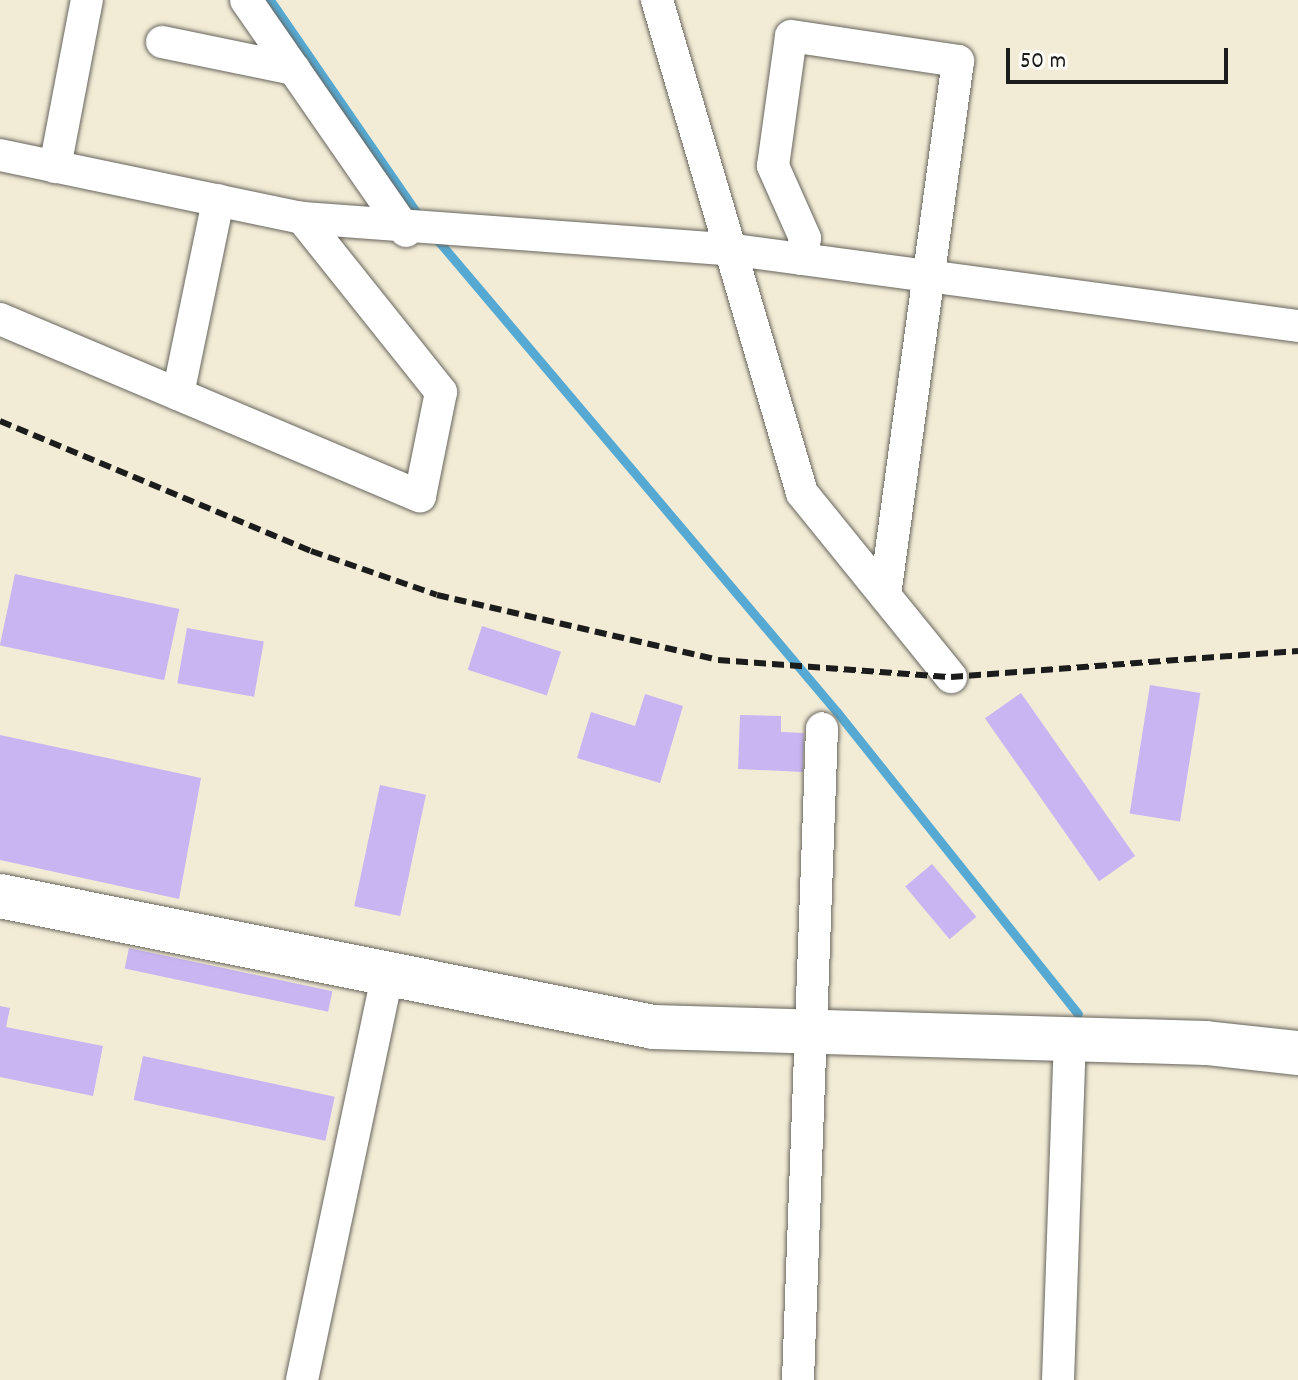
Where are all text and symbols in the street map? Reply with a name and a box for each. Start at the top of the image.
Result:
scale bar [1010,32,1232,82]
text: 50 m [1020,45,1066,79]

